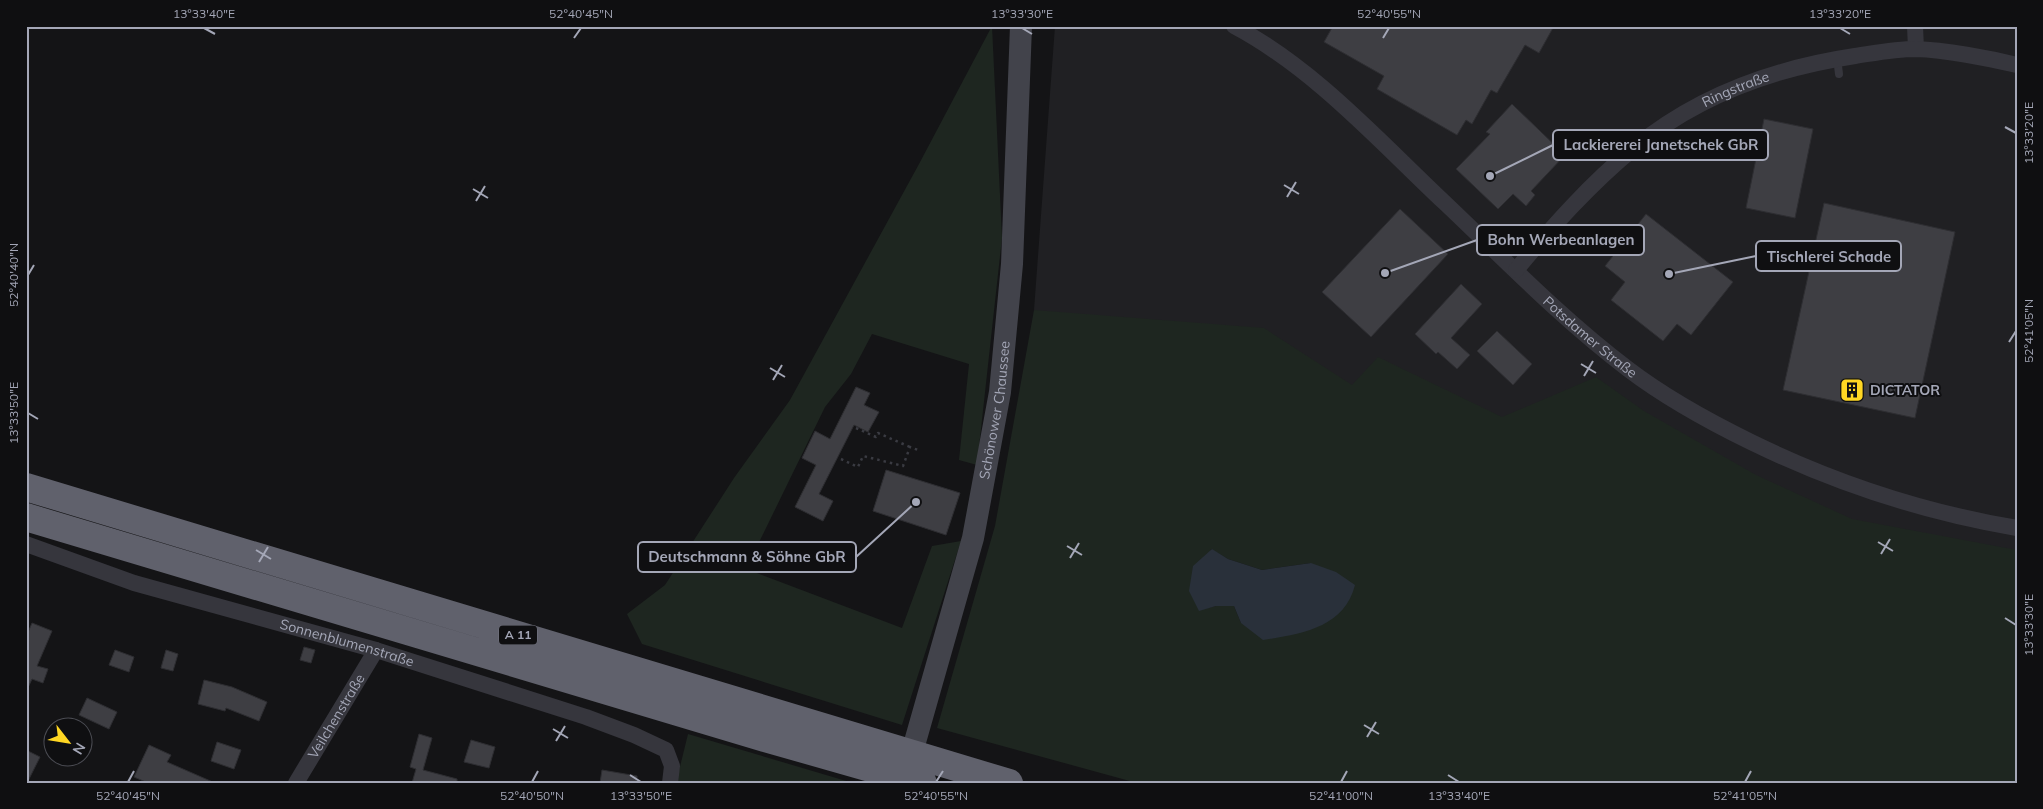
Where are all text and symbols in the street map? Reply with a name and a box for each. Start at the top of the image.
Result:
text: 13°33'40"E [173,6,235,21]
text: 52°40'45"N [549,6,613,21]
text: 13°33'30"E [991,6,1053,21]
text: 52°40'55"N [1357,6,1421,21]
text: 13°33'20"E [1809,6,1871,21]
street label: Ringstraße [1699,67,1772,111]
text: 13°33'20"E [2021,102,2036,164]
callout: Lackiererei Janetschek GbR [1553,130,1768,160]
text: Lackiererei Janetschek GbR [1563,135,1759,154]
callout: Bohn Werbeanlagen [1477,225,1644,255]
text: Bohn Werbeanlagen [1487,230,1635,249]
callout: Tischlerei Schade [1756,241,1901,271]
text: 52°40'40"N [6,243,21,307]
text: Tischlerei Schade [1767,247,1891,266]
street label: Potsdamer Straße [1539,292,1641,382]
text: 52°41'05"N [2021,299,2036,363]
street label: Schönower Chaussee [975,340,1014,481]
building icon: DICTATOR [1839,377,1865,403]
place label: DICTATOR [1870,381,1940,399]
text: 13°33'50"E [6,382,21,444]
callout: Deutschmann & Söhne GbR [638,542,856,572]
text: Deutschmann & Söhne GbR [648,547,846,566]
text: 13°33'30"E [2021,594,2036,656]
street label: Sonnenblumenstraße [278,615,416,671]
road number: A 11 [499,626,537,644]
street label: Veilchenstraße [304,670,369,762]
north arrow [42,716,92,766]
text: N [69,740,90,758]
text: 52°40'45"N [96,788,160,803]
text: 52°40'50"N [500,788,564,803]
text: 13°33'50"E [610,788,672,803]
text: 52°40'55"N [904,788,968,803]
text: 52°41'00"N [1309,788,1373,803]
text: 13°33'40"E [1428,788,1490,803]
text: 52°41'05"N [1713,788,1777,803]

